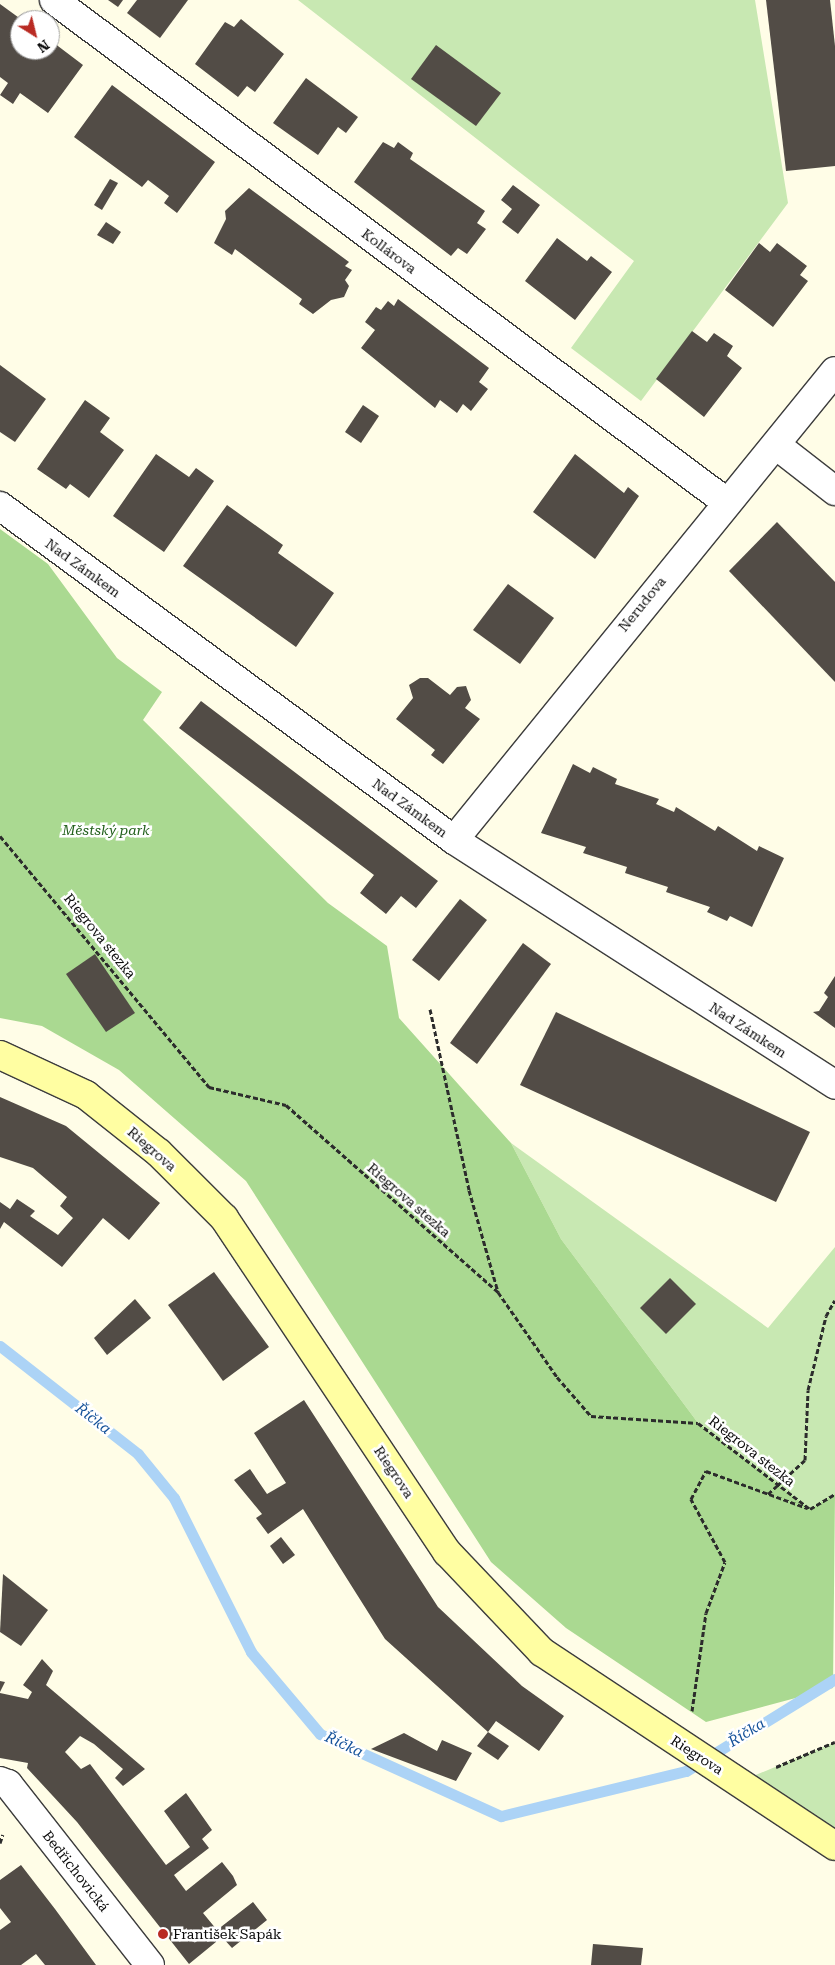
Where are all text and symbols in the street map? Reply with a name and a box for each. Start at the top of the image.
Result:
north arrow [10,10,60,60]
text: N [34,37,52,56]
street label: Kollárova [358,225,420,277]
street label: Nad Zámkem [42,535,124,601]
street label: Nerudova [615,573,669,635]
street label: Nad Zámkem [369,775,451,841]
park label: Městský park [62,822,150,838]
street label: Riegrova stezka [61,890,139,982]
street label: Nad Zámkem [706,999,790,1061]
street label: Riegrova [124,1123,180,1175]
street label: Riegrova stezka [364,1159,454,1241]
water label: Říčka [72,1400,114,1438]
street label: Riegrova stezka [706,1412,798,1490]
street label: Riegrova [371,1443,417,1501]
water label: Říčka [725,1715,769,1751]
water label: Říčka [322,1728,366,1762]
street label: Riegrova [668,1732,726,1778]
street label: Bedřichovická [39,1827,113,1915]
place label: František Sapák [173,1926,282,1942]
marker: František Sapák [157,1928,169,1940]

